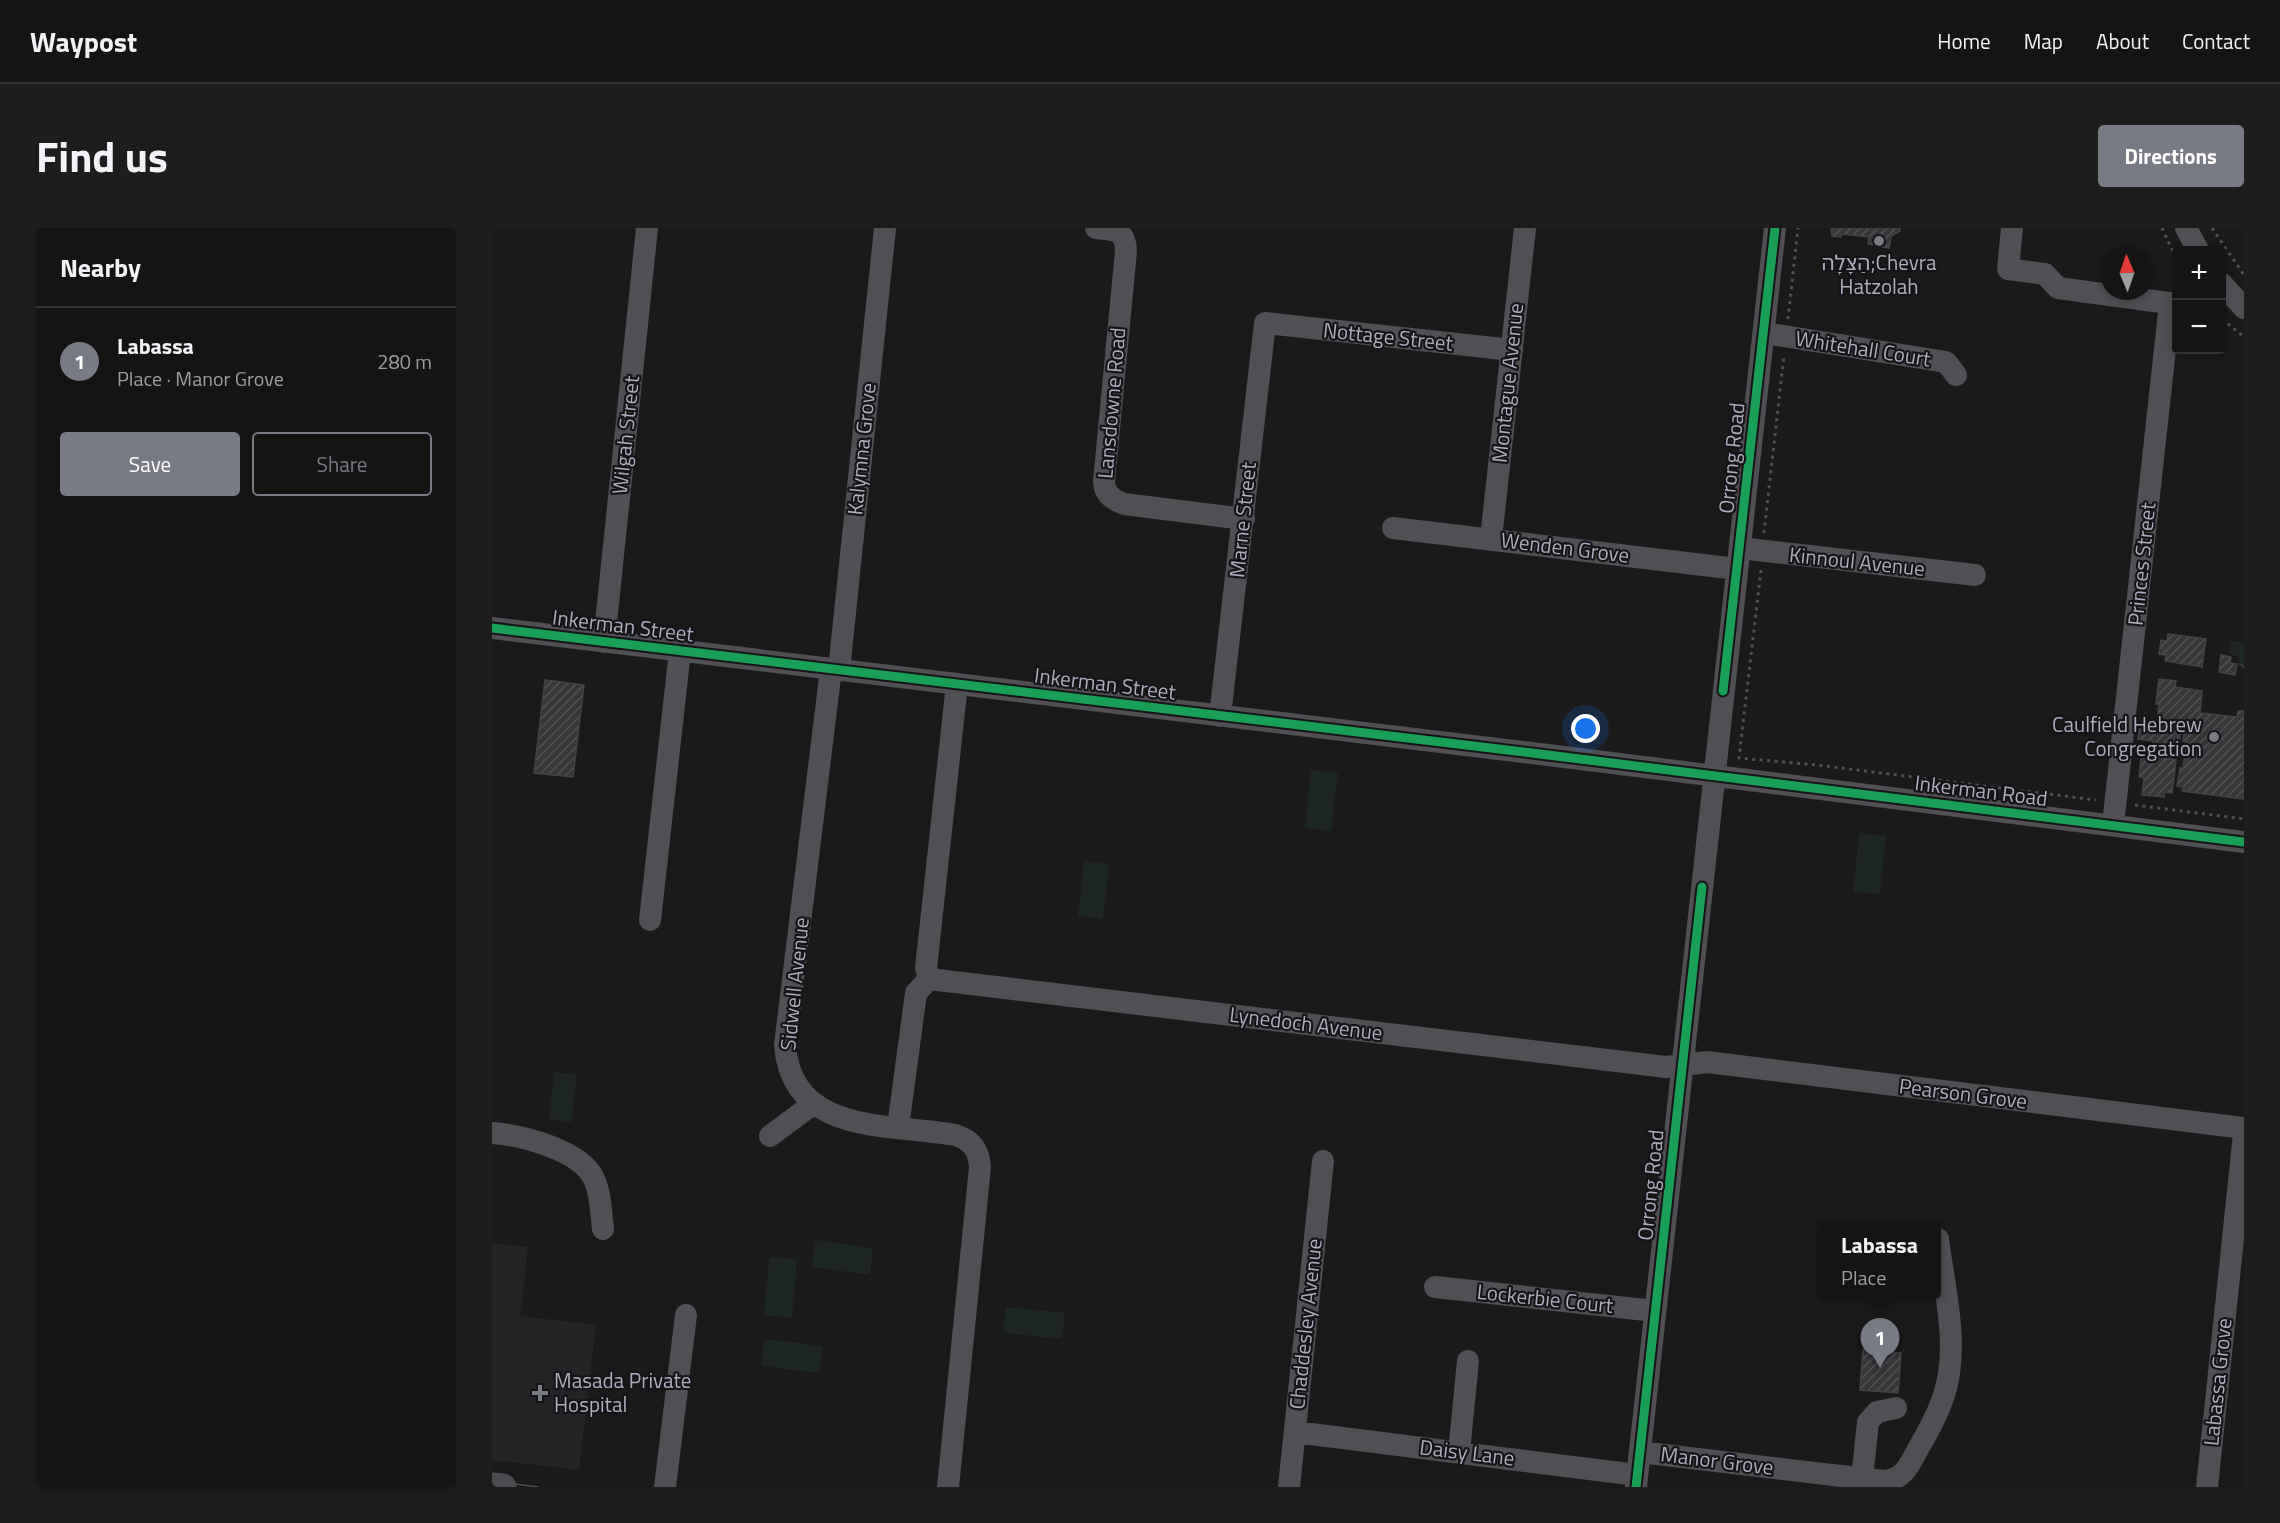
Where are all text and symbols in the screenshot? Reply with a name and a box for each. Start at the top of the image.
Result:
text: Waypost [30,20,137,63]
text: Home [1937,25,1991,57]
text: Map [2024,25,2063,57]
text: About [2096,25,2149,57]
text: Contact [2182,25,2250,57]
text: Find us [36,124,168,188]
button: Directions [2098,125,2244,187]
marker: הַצָּלָה;Chevra Hatzolah [1872,234,1886,248]
place label: הַצָּלָה;Chevra Hatzolah [1821,246,1937,302]
north arrow [2100,246,2154,300]
map controls [2172,246,2226,354]
button: + [2172,246,2226,300]
text: Nearby [60,248,141,287]
button: − [2172,300,2226,354]
street label: Montague Avenue [1483,301,1531,464]
street label: Nottage Street [1322,313,1455,359]
street label: Whitehall Court [1793,322,1934,375]
street label: Lansdowne Road [1088,326,1134,480]
text: Labassa [117,329,194,363]
text: 1 [74,346,85,377]
text: 280 m [377,346,432,377]
text: Place · Manor Grove [117,363,284,394]
street label: Wilgah Street [603,373,647,496]
street label: Kalymna Grove [838,381,884,517]
street label: Orrong Road [1709,401,1753,515]
button: Save [60,432,240,496]
button: Share [252,432,432,496]
street label: Marne Street [1220,460,1264,579]
street label: Princes Street [2119,500,2163,627]
street label: Wenden Grove [1499,523,1631,571]
street label: Kinnoul Avenue [1788,538,1927,584]
street label: Inkerman Street [551,600,696,650]
street label: Inkerman Street [1033,658,1178,708]
place label: Caulfield Hebrew Congregation [2052,708,2202,764]
your location [1571,714,1600,743]
marker: Caulfield Hebrew Congregation [2207,730,2221,744]
street label: Inkerman Road [1913,766,2049,814]
street label: Sidwell Avenue [771,916,817,1052]
street label: Lynedoch Avenue [1228,998,1385,1048]
street label: Pearson Grove [1897,1069,2029,1117]
street label: Orrong Road [1628,1128,1672,1242]
popup [1818,1221,1941,1299]
text: Labassa [1841,1228,1918,1262]
street label: Chaddesley Avenue [1280,1237,1330,1411]
text: Place [1841,1262,1886,1293]
street label: Lockerbie Court [1475,1275,1615,1321]
street label: Labassa Grove [2194,1316,2240,1447]
pin: 1 [1860,1318,1900,1368]
place label: Masada Private Hospital [554,1364,691,1420]
marker: Masada Private Hospital [531,1384,549,1402]
street label: Daisy Lane [1418,1430,1516,1474]
street label: Manor Grove [1659,1437,1776,1483]

